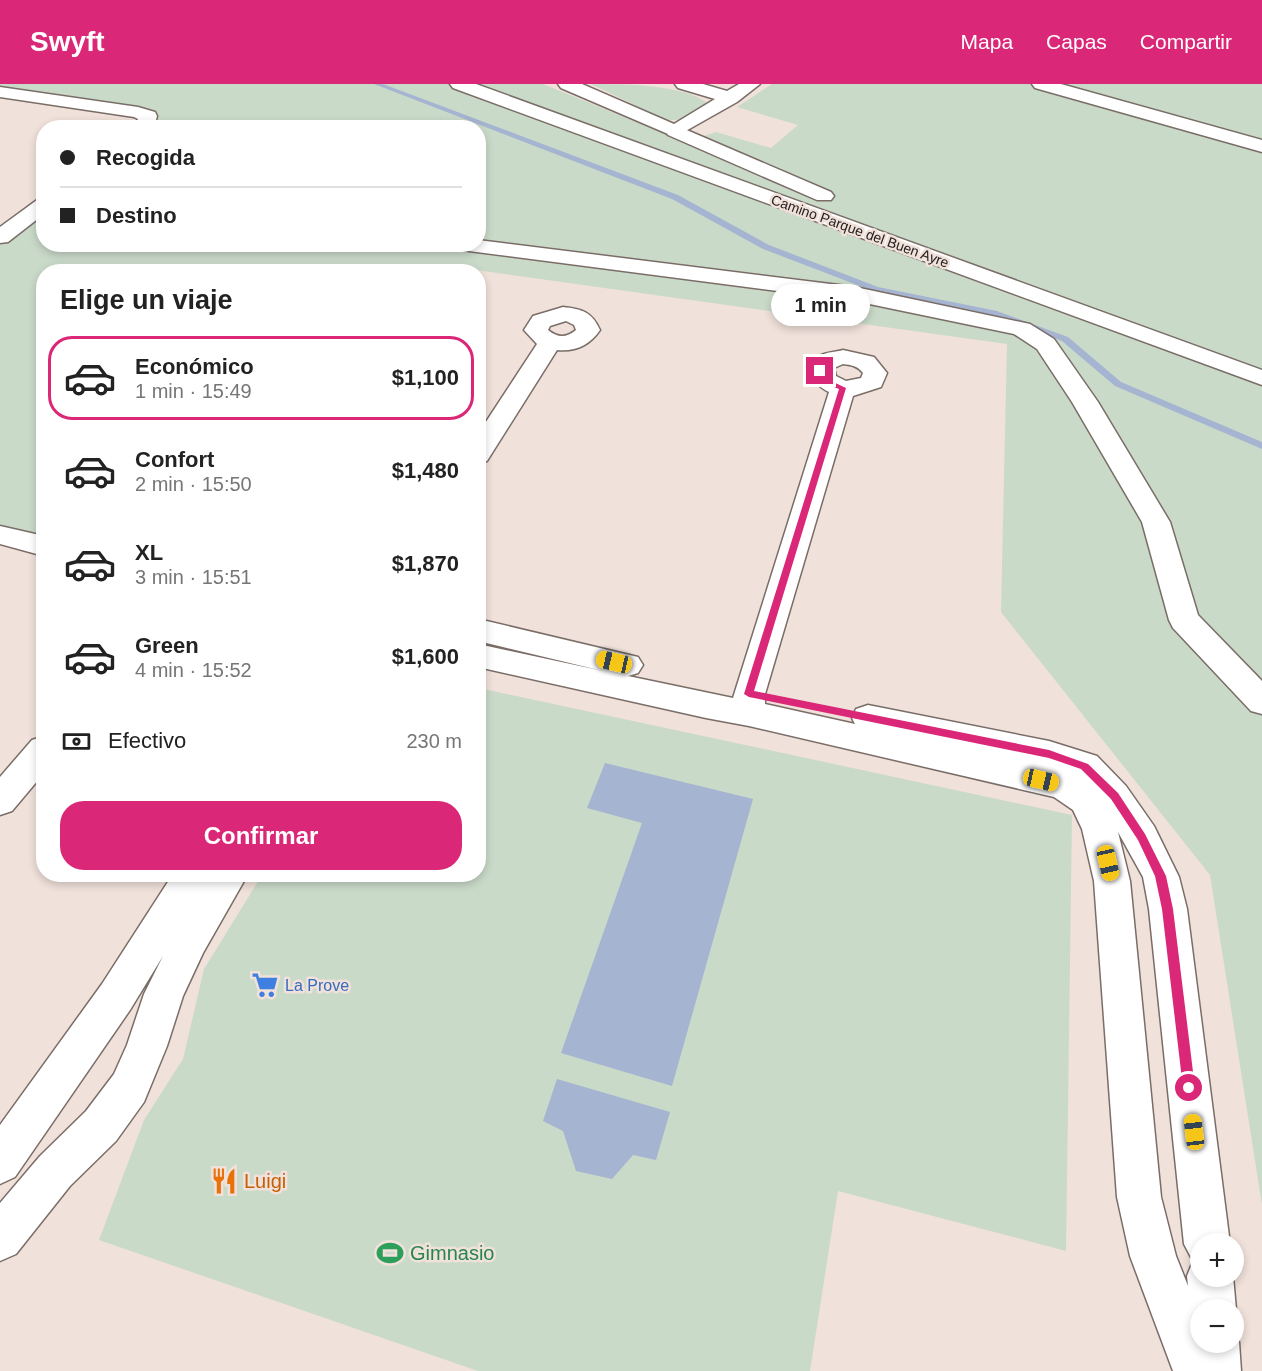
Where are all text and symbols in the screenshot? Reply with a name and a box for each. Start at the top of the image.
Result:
text: Swyft [30,26,105,57]
text: Mapa [961,30,1013,53]
text: Capas [1046,30,1107,53]
text: Compartir [1140,30,1232,53]
text: Recogida [96,145,195,170]
street label: Camino Parque del Buen Ayre [769,191,951,271]
text: Destino [96,203,177,228]
callout: 1 min [770,284,870,326]
text: Elige un viaje [60,285,233,315]
text: 1 min [794,294,847,316]
icon: car [63,351,117,405]
text: Económico [135,354,254,379]
route end [806,357,833,384]
text: $1,100 [392,365,459,390]
text: 1 min · 15:49 [135,380,252,402]
icon: car [63,444,117,498]
text: Confort [135,447,214,472]
text: $1,480 [392,458,459,483]
text: 2 min · 15:50 [135,473,252,495]
icon: car [63,537,117,591]
text: XL [135,540,163,565]
text: $1,870 [392,551,459,576]
text: 3 min · 15:51 [135,566,252,588]
icon: car [63,630,117,684]
text: Green [135,633,199,658]
text: $1,600 [392,644,459,669]
car [594,649,634,675]
text: 4 min · 15:52 [135,659,252,681]
icon: cash [60,725,93,758]
text: Efectivo [108,728,186,753]
text: 230 m [406,730,462,752]
car [1021,767,1061,793]
button: Confirmar [60,801,462,870]
car [1095,843,1121,883]
supermarket icon: La Prove [250,970,280,1000]
place label: La Prove [285,977,349,994]
route start [1175,1074,1202,1101]
car [1183,1113,1205,1151]
restaurant icon: Luigi [209,1166,239,1196]
place label: Luigi [244,1170,286,1192]
map controls [1190,1233,1244,1353]
button: + [1190,1233,1244,1287]
sports icon: Gimnasio [375,1238,405,1268]
place label: Gimnasio [410,1242,494,1264]
button: − [1190,1299,1244,1353]

